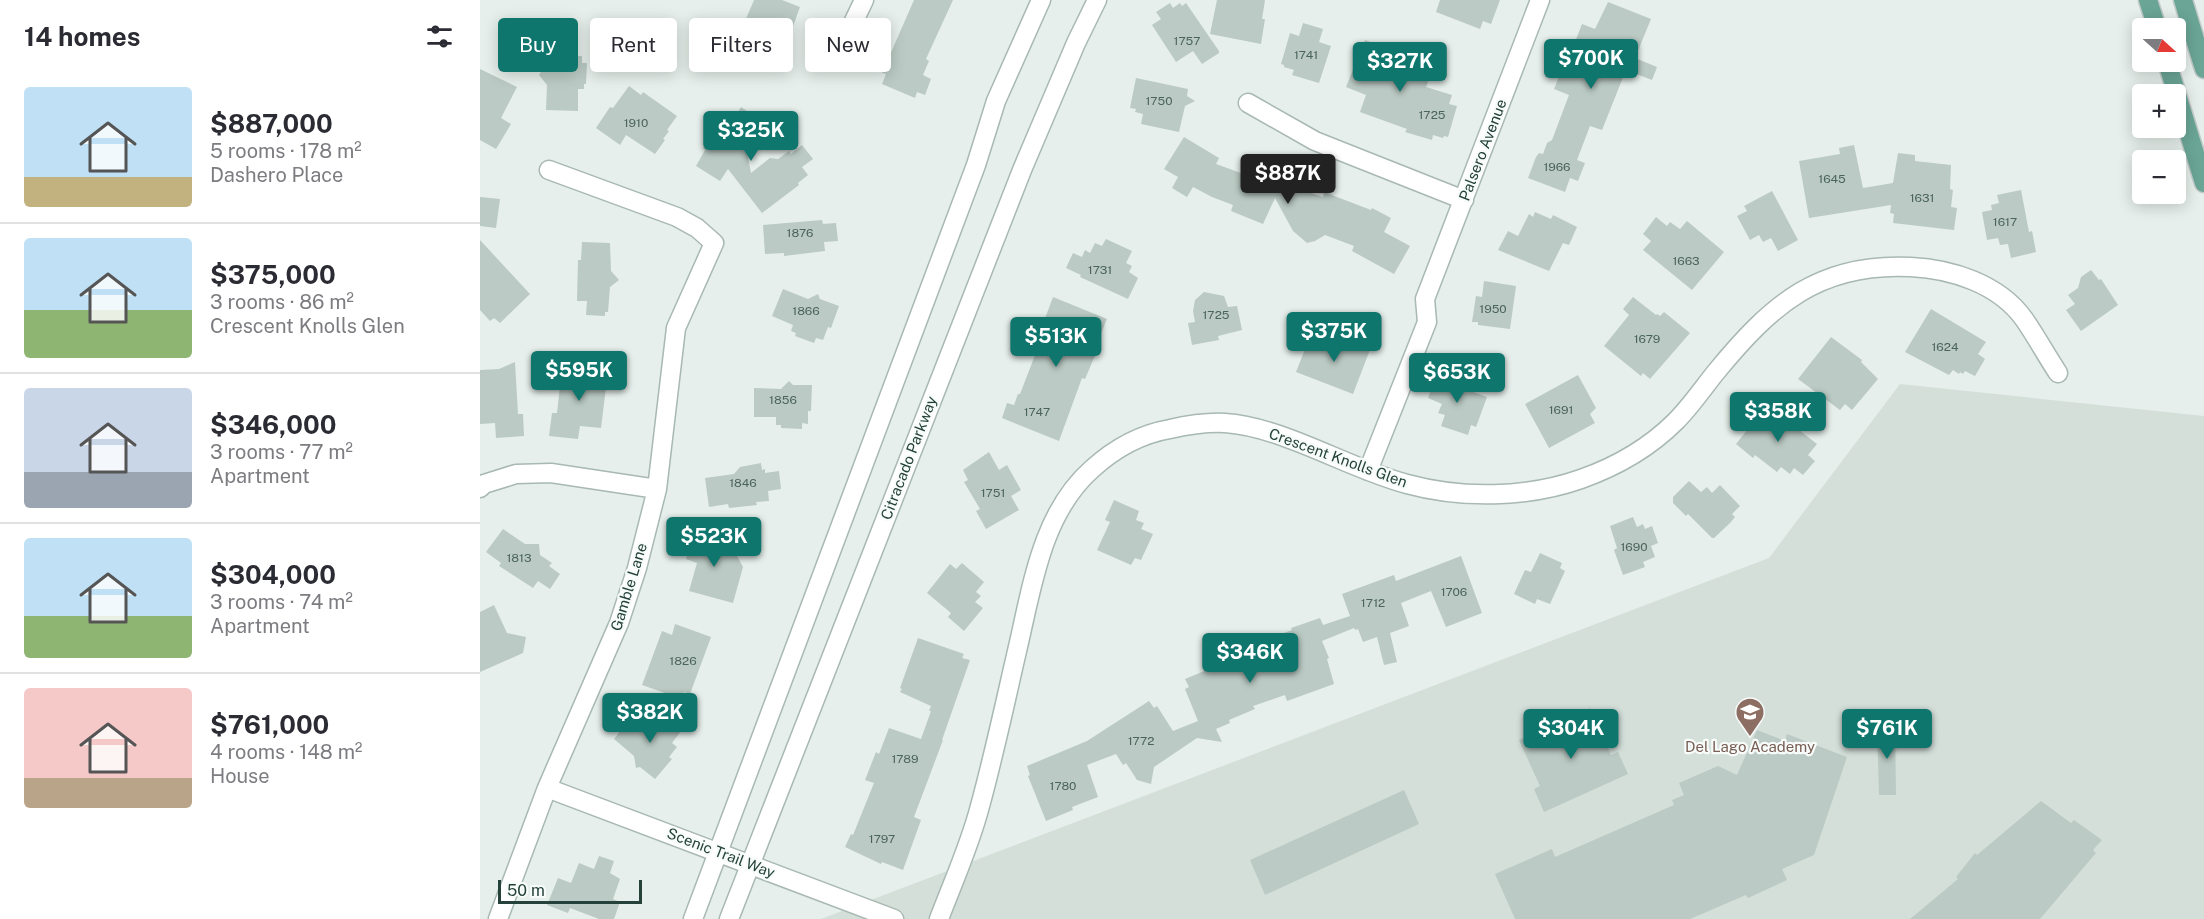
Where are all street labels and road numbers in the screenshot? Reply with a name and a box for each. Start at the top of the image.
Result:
street label: Palsero Avenue [1455,97,1510,203]
street label: Citracado Parkway [877,394,940,522]
street label: Crescent Knolls Glen [1267,425,1410,490]
street label: Gamble Lane [607,541,650,633]
street label: Scenic Trail Way [665,824,778,881]

